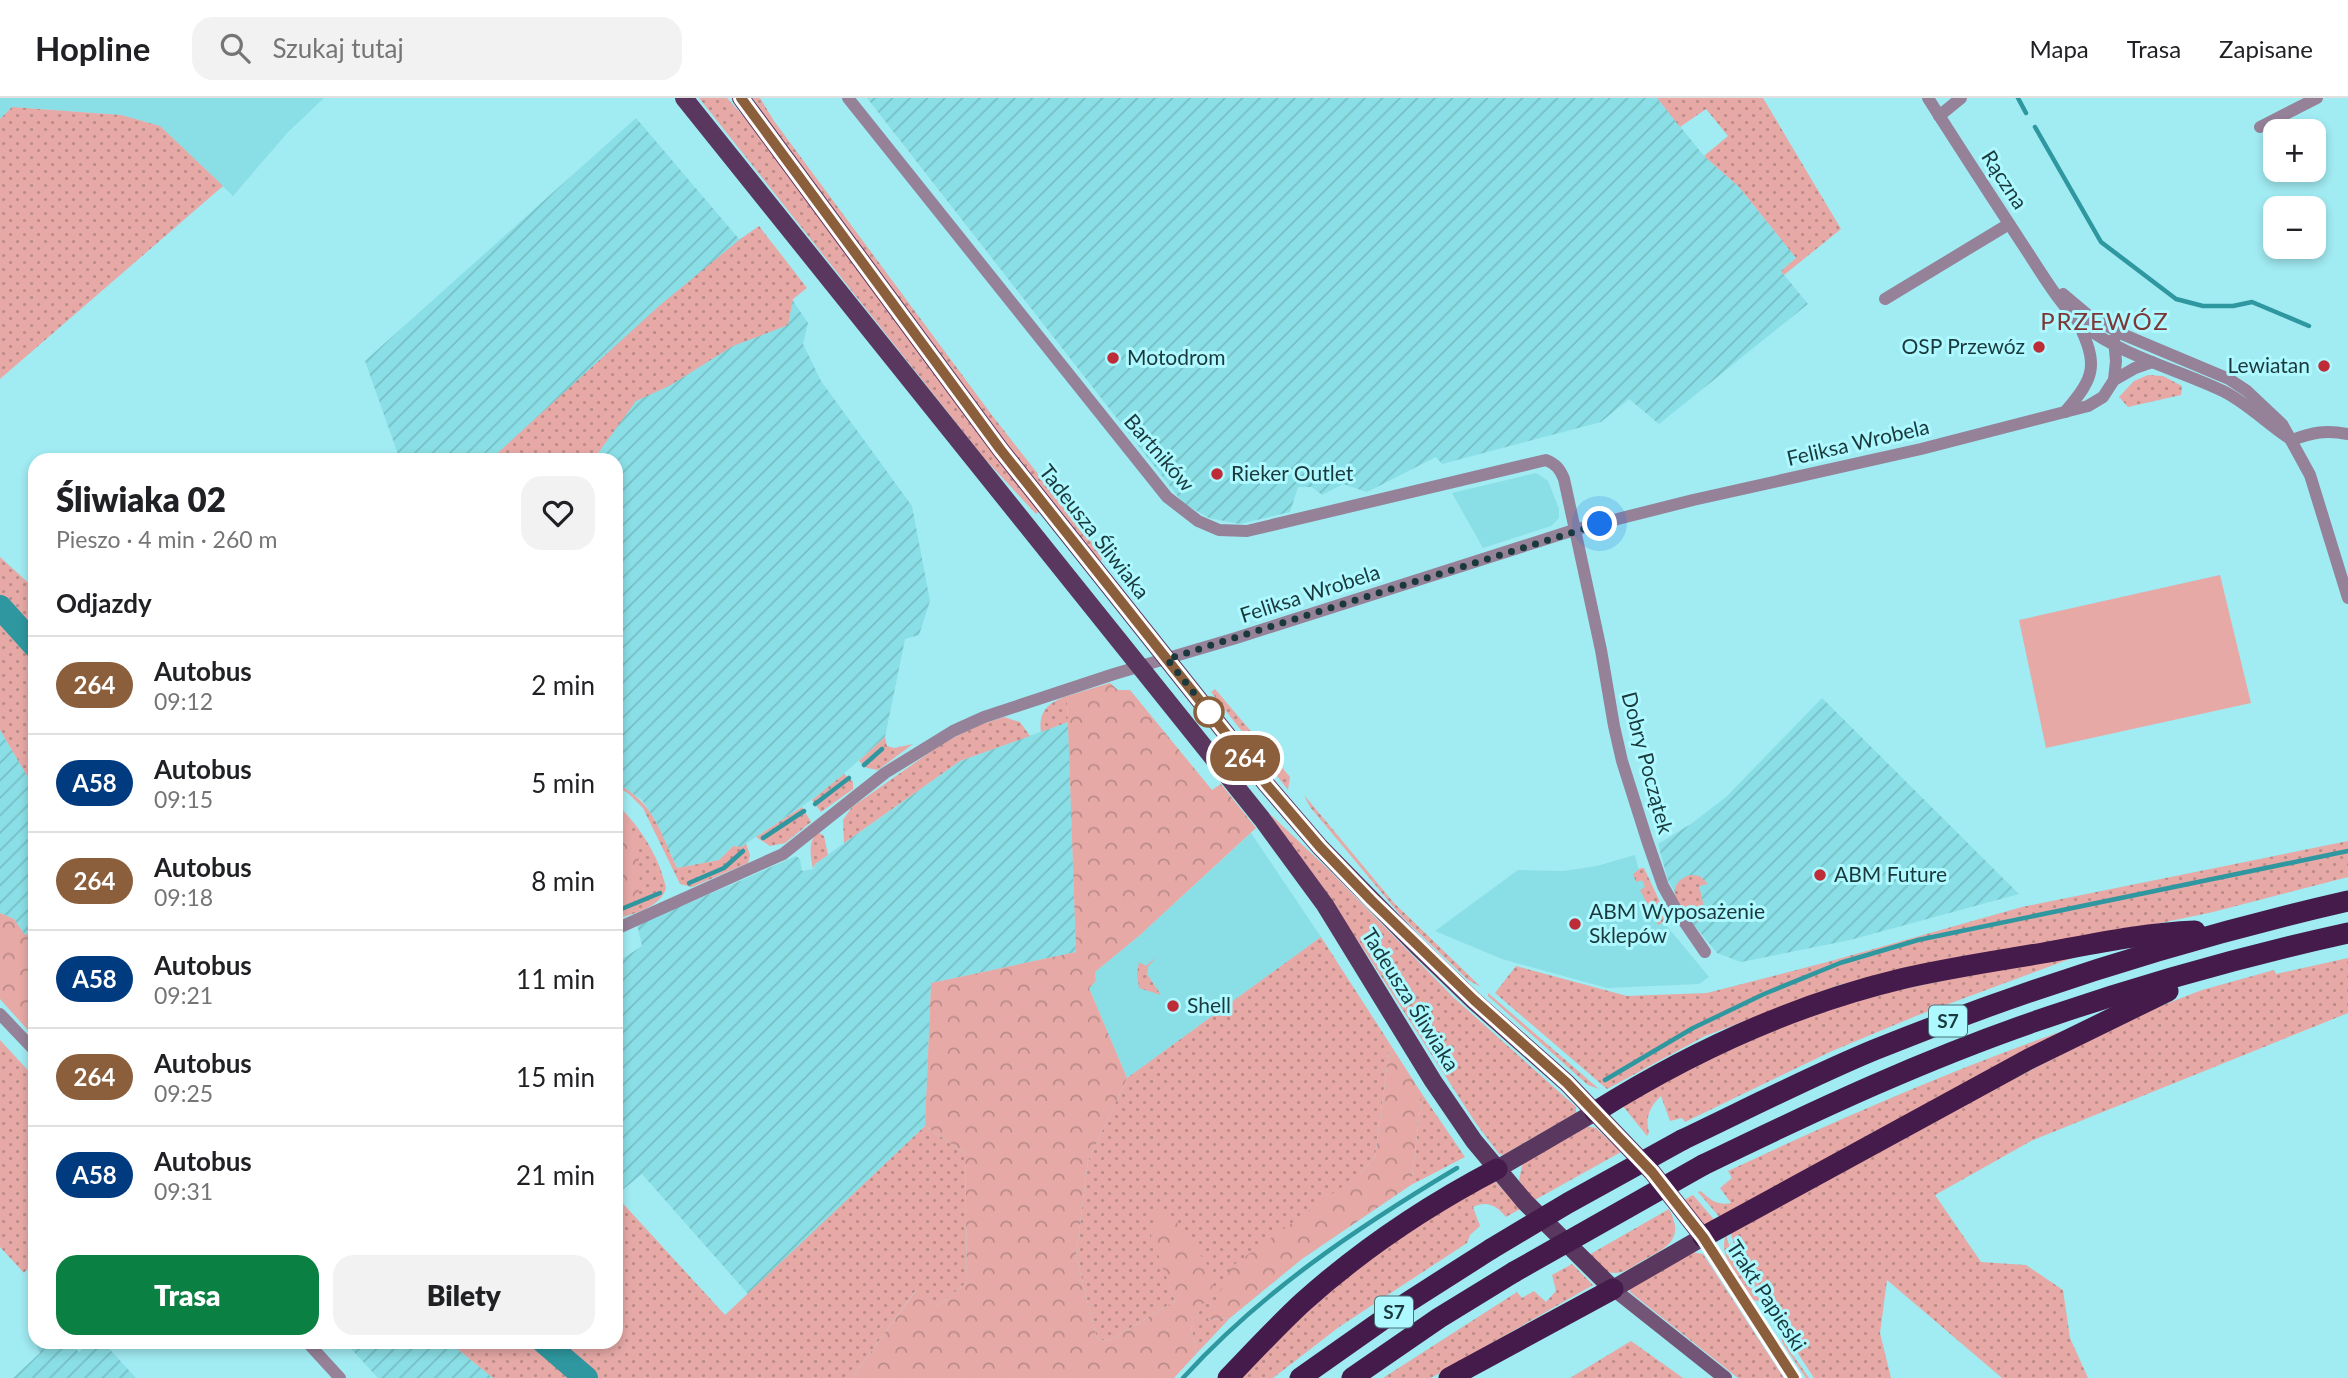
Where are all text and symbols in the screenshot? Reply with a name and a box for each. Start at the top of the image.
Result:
search box [192,17,682,80]
text: Hopline [35,28,150,68]
icon: search [216,29,254,67]
text: Szukaj tutaj [272,32,404,64]
text: Mapa [2030,34,2089,63]
text: Trasa [2127,34,2181,63]
text: Zapisane [2219,34,2313,63]
map controls [2263,119,2326,259]
button: + [2263,119,2326,182]
street label: Rączna [1977,145,2033,213]
button: − [2263,196,2326,259]
district label: PRZEWÓZ [2040,306,2170,335]
place label: OSP Przewóz [1902,333,2025,358]
marker: OSP Przewóz [2031,339,2047,355]
place label: Motodrom [1127,344,1225,369]
marker: Motodrom [1105,350,1121,366]
place label: Lewiatan [2227,352,2310,377]
marker: Lewiatan [2316,358,2332,374]
street label: Bartników [1120,408,1201,496]
street label: Feliksa Wrobela [1784,413,1931,470]
street label: Tadeusza Śliwiaka [1035,459,1155,603]
place label: Rieker Outlet [1231,460,1354,485]
marker: Rieker Outlet [1209,466,1225,482]
button: heart [521,476,595,550]
text: Śliwiaka 02 [56,479,226,519]
your location [1582,506,1617,541]
text: Pieszo · 4 min · 260 m [56,525,277,553]
street label: Feliksa Wrobela [1236,558,1383,627]
text: Odjazdy [56,587,152,619]
text: Autobus [154,655,252,687]
text: 2 min [531,669,595,701]
text: 264 [74,670,115,699]
text: 09:12 [154,687,213,715]
street label: Dobry Początek [1618,689,1679,837]
unlabelled marker [1194,697,1224,727]
line badge: 264 [1205,735,1285,781]
text: 264 [1224,743,1266,772]
text: Autobus [154,753,252,785]
text: 5 min [531,767,595,799]
text: A58 [72,768,117,797]
text: 09:15 [154,785,213,813]
text: Autobus [154,851,252,883]
place label: ABM Future [1834,861,1947,886]
text: 8 min [531,865,595,897]
text: 264 [74,866,115,895]
marker: ABM Future [1812,867,1828,883]
text: 09:18 [154,883,213,911]
place label: ABM Wyposażenie Sklepów [1589,898,1765,947]
marker: ABM Wyposażenie Sklepów [1567,916,1583,932]
street label: Tadeusza Śliwiaka [1357,923,1465,1075]
text: Autobus [154,949,252,981]
text: 11 min [516,963,595,995]
text: A58 [72,964,117,993]
text: 09:21 [154,981,213,1009]
place label: Shell [1187,992,1231,1017]
marker: Shell [1165,998,1181,1014]
road number: S7 [1929,1006,1967,1037]
text: Autobus [154,1047,252,1079]
text: 15 min [516,1061,595,1093]
text: 264 [74,1062,115,1091]
text: 09:25 [154,1079,213,1107]
text: Autobus [154,1145,252,1177]
text: 21 min [516,1159,595,1191]
text: A58 [72,1160,117,1189]
text: 09:31 [154,1177,213,1205]
street label: Trakt Papieski [1722,1235,1812,1355]
button: Trasa [56,1255,319,1335]
button: Bilety [333,1255,595,1335]
road number: S7 [1375,1296,1413,1328]

